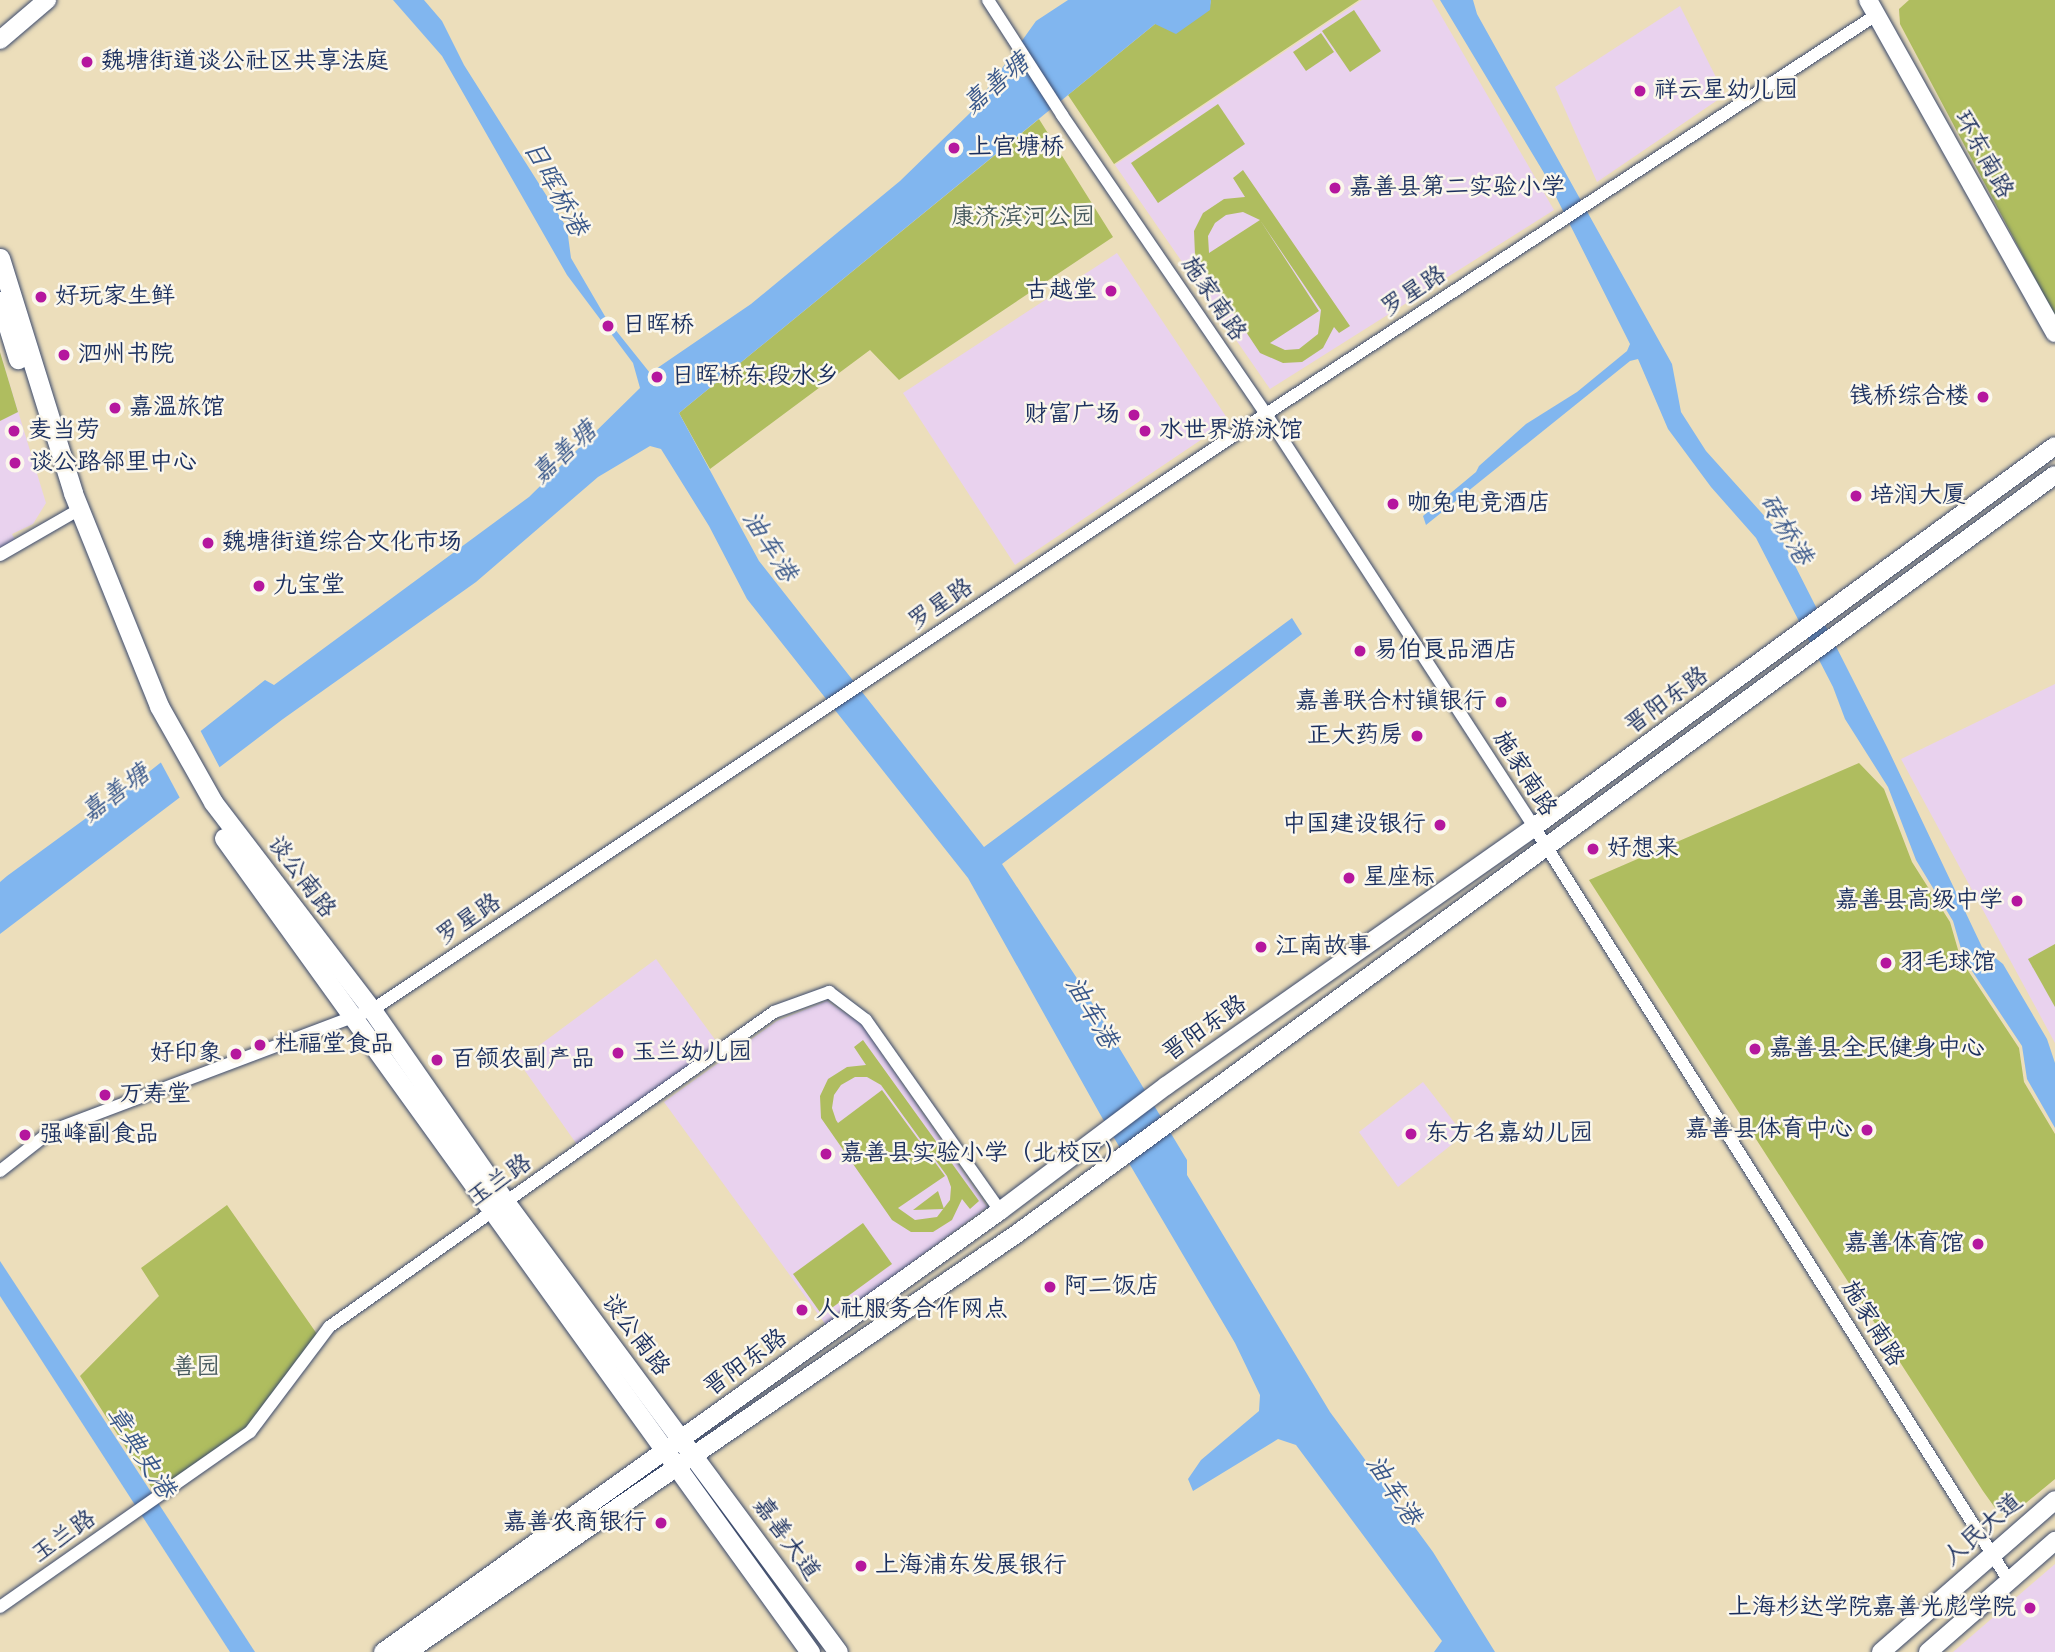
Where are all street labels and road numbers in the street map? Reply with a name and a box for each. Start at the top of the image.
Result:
street label: 环东南路 [1947,106,2019,204]
street label: 施家南路 [1174,251,1252,347]
street label: 罗星路 [1376,260,1452,324]
street label: 罗星路 [903,573,979,637]
street label: 晋阳东路 [1620,661,1714,741]
street label: 施家南路 [1486,726,1562,822]
street label: 谈公南路 [261,830,341,924]
street label: 罗星路 [431,888,507,952]
street label: 晋阳东路 [1157,990,1253,1068]
street label: 玉兰路 [462,1149,538,1213]
street label: 施家南路 [1834,1276,1910,1372]
street label: 谈公南路 [595,1288,675,1382]
street label: 晋阳东路 [699,1323,793,1403]
street label: 人民大道 [1937,1488,2029,1572]
street label: 嘉善大道 [746,1492,826,1586]
street label: 玉兰路 [26,1505,102,1569]

